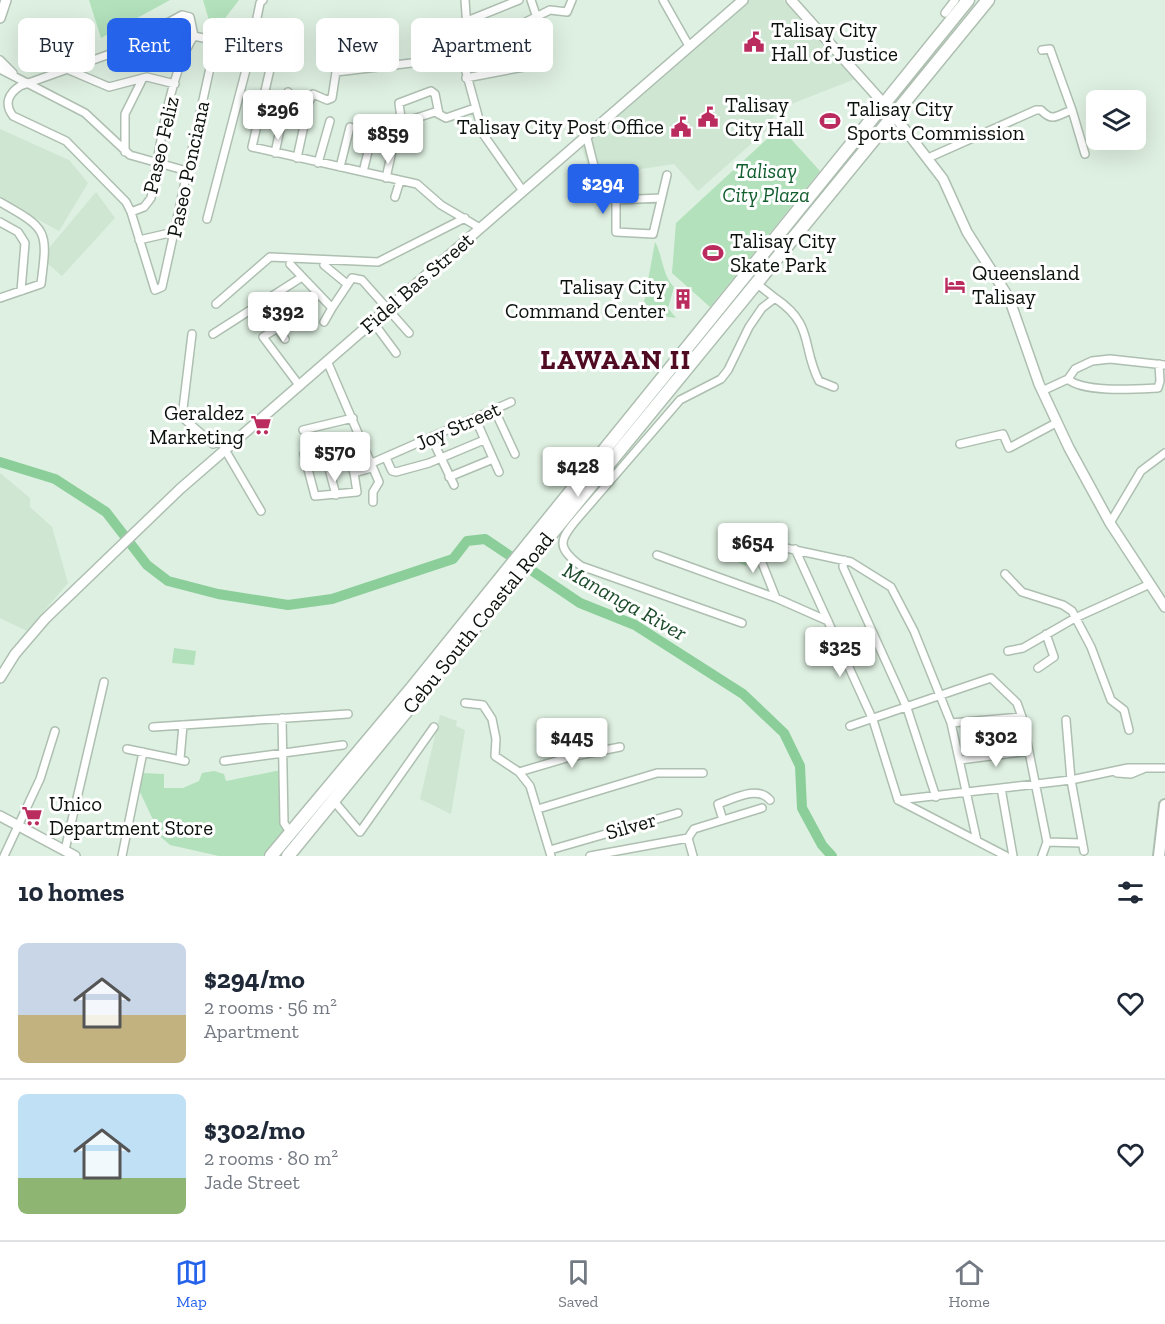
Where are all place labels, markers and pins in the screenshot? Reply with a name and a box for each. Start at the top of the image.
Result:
place label: Talisay City Hall of Justice [771,17,898,66]
public building icon: Talisay City Hall of Justice [742,30,766,54]
pin: $296 [242,90,314,141]
place label: Talisay City Hall [725,92,805,141]
place label: Talisay City Sports Commission [847,96,1025,145]
public building icon: Talisay City Hall [696,105,720,129]
sports icon: Talisay City Sports Commission [818,109,842,133]
pin: $859 [352,114,424,165]
place label: Talisay City Post Office [457,114,664,139]
public building icon: Talisay City Post Office [669,115,693,139]
pin: $294 [567,164,639,215]
place label: Talisay City Skate Park [730,228,836,277]
sports icon: Talisay City Skate Park [701,241,725,265]
place label: Queensland Talisay [972,260,1080,309]
hotel icon: Queensland Talisay [943,273,967,297]
place label: Talisay City Command Center [505,274,666,323]
building icon: Talisay City Command Center [671,287,695,311]
pin: $392 [247,292,319,343]
place label: Geraldez Marketing [149,400,244,449]
supermarket icon: Geraldez Marketing [249,413,273,437]
pin: $570 [299,432,371,483]
pin: $428 [542,447,614,498]
pin: $654 [717,523,789,574]
pin: $325 [804,627,876,678]
pin: $302 [960,717,1032,768]
pin: $445 [536,718,608,769]
place label: Unico Department Store [49,791,213,840]
supermarket icon: Unico Department Store [20,804,44,828]

